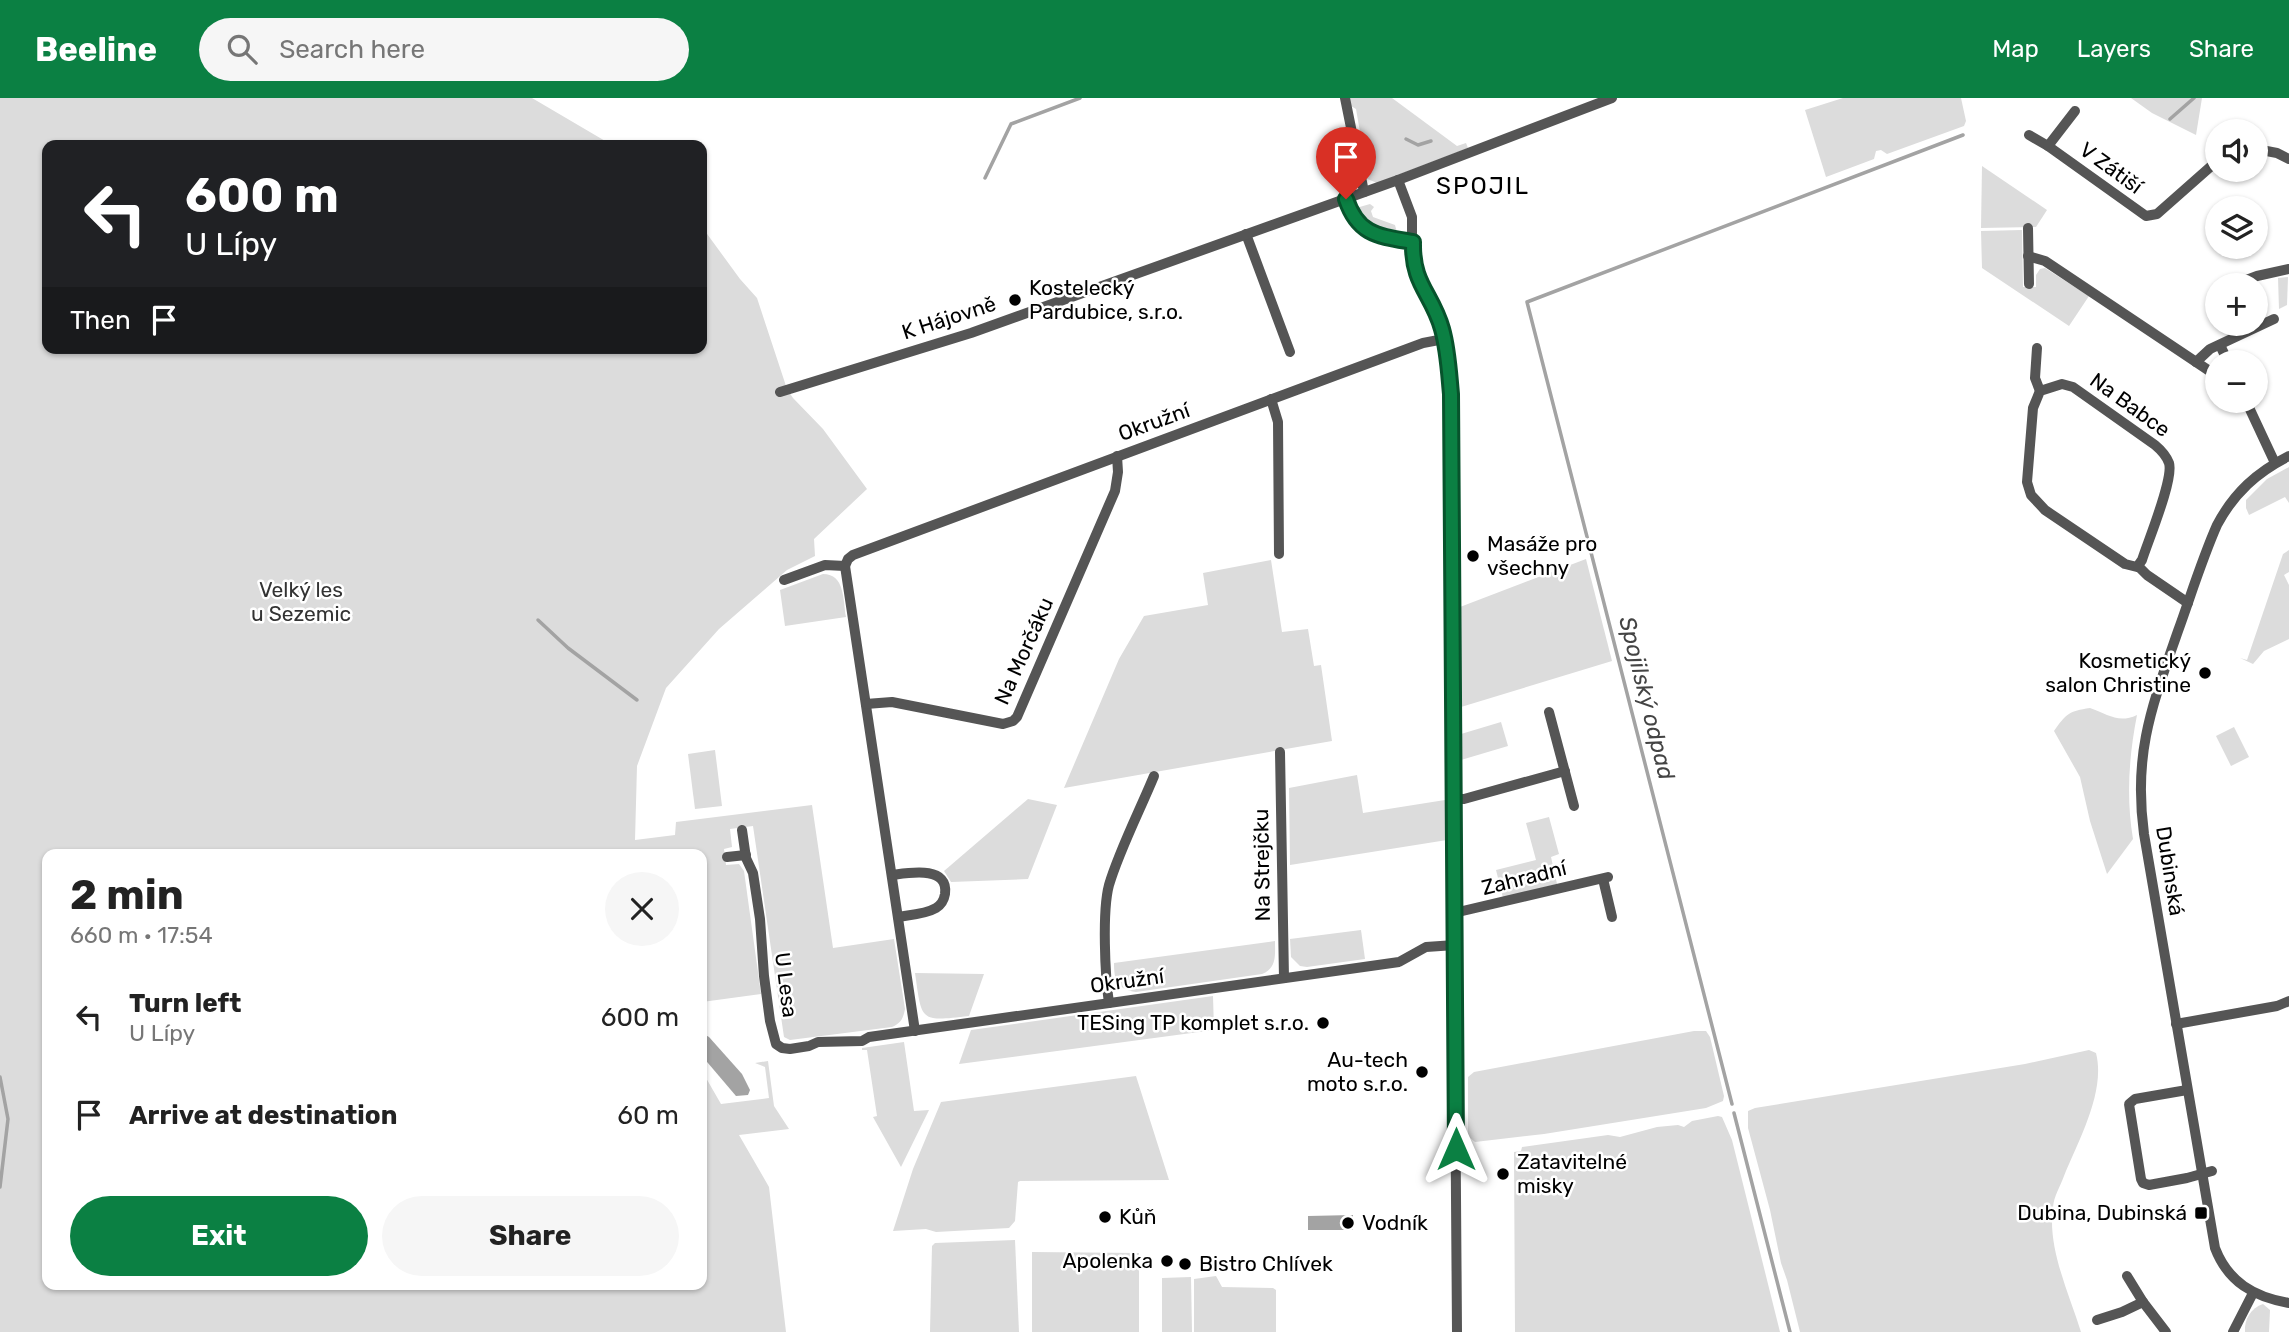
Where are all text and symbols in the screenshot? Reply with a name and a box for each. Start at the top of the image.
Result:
search box [199,18,689,81]
text: Beeline [35,30,157,69]
icon: search [223,30,261,68]
text: Search here [279,34,425,65]
text: Map [1992,35,2039,63]
text: Layers [2077,35,2151,63]
text: Share [2189,35,2254,63]
map controls [2205,119,2268,413]
button: sound [2205,119,2268,182]
pin [1316,127,1376,199]
street label: V Zátiší [2075,136,2148,199]
icon: arrive [1327,138,1365,176]
text: 600 m [185,166,339,224]
icon: left [70,168,161,259]
district label: SPOJIL [1436,172,1530,200]
button: layers [2205,196,2268,259]
text: U Lípy [185,225,277,263]
button: + [2205,273,2268,336]
place label: Kostelecký Pardubice, s.r.o. [1029,275,1183,324]
street label: K Hájovně [899,291,999,344]
marker: Kostelecký Pardubice, s.r.o. [1007,292,1023,308]
icon: arrive [145,301,183,339]
text: Then [70,305,131,336]
button: − [2205,350,2268,413]
street label: Na Babce [2085,367,2175,442]
street label: Okružní [1115,397,1194,446]
place label: Masáže pro všechny [1487,531,1597,580]
marker: Masáže pro všechny [1465,548,1481,564]
park label: Velký les u Sezemic [251,577,351,626]
street label: Na Morčáku [989,593,1058,708]
water label: Spojilský odpad [1613,613,1681,783]
place label: Kosmetický salon Christine [2045,648,2191,697]
marker: Kosmetický salon Christine [2197,665,2213,681]
street label: Na Strejčku [1248,809,1275,921]
street label: Dubinská [2151,824,2190,917]
street label: Zahradní [1479,855,1570,900]
text: 2 min [70,870,184,920]
button: close [605,872,679,946]
text: 660 m · 17:54 [70,921,213,949]
street label: U Lesa [770,951,803,1019]
street label: Okružní [1088,963,1166,998]
text: Turn left [129,988,241,1019]
icon: left [70,998,108,1036]
text: 600 m [601,1002,679,1033]
place label: TESing TP komplet s.r.o. [1077,1010,1309,1035]
marker: TESing TP komplet s.r.o. [1315,1015,1331,1031]
text: U Lípy [129,1019,195,1047]
place label: Au-tech moto s.r.o. [1307,1047,1408,1096]
marker: Au-tech moto s.r.o. [1414,1064,1430,1080]
icon: arrive [70,1096,108,1134]
text: Arrive at destination [129,1100,397,1131]
text: 60 m [617,1100,679,1131]
position arrow [1419,1112,1493,1186]
place label: Zatavitelné misky [1517,1149,1627,1198]
marker: Zatavitelné misky [1495,1166,1511,1182]
button: Exit [70,1196,368,1276]
button: Share [382,1196,679,1276]
place label: Dubina, Dubinská [2017,1200,2187,1225]
place label: Kůň [1119,1204,1157,1229]
marker: Dubina, Dubinská [2193,1205,2209,1221]
marker: Kůň [1097,1209,1113,1225]
place label: Vodník [1362,1210,1428,1235]
marker: Vodník [1340,1215,1356,1231]
place label: Apolenka [1063,1248,1153,1273]
place label: Bistro Chlívek [1199,1251,1333,1276]
marker: Apolenka [1159,1253,1175,1269]
marker: Bistro Chlívek [1177,1256,1193,1272]

